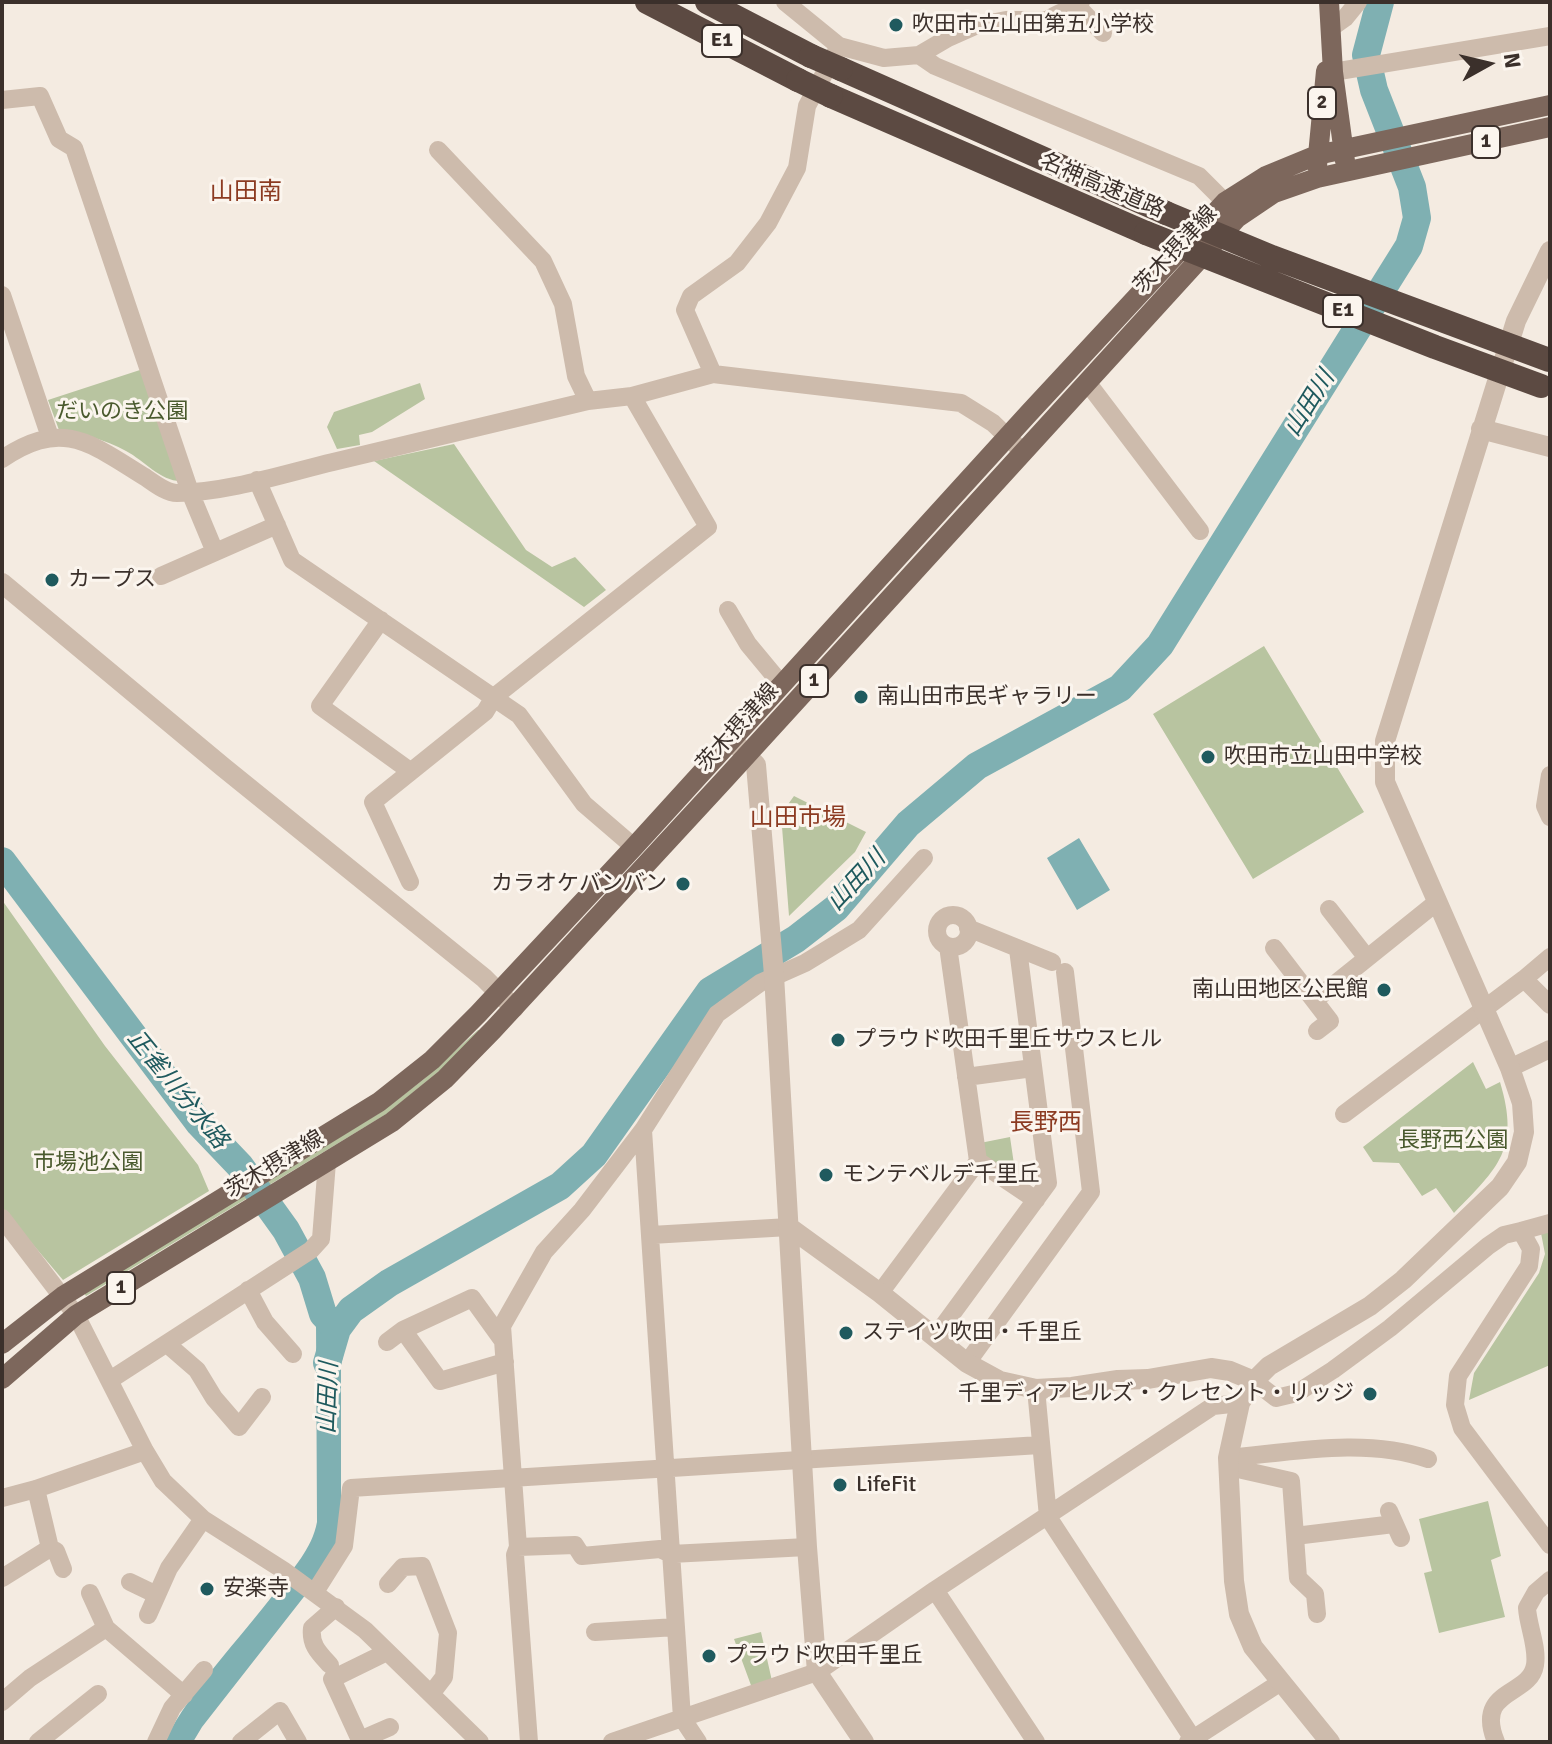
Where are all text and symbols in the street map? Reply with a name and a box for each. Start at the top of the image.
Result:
place label: 吹田市立山田第五小学校 [912,12,1154,38]
marker: 吹田市立山田第五小学校 [887,16,905,34]
north arrow [1448,24,1528,104]
road number: E1 [702,25,742,57]
text: N [1498,51,1527,70]
road number: 2 [1308,87,1336,119]
road number: 1 [1472,126,1500,158]
street label: 名神高速道路 [1036,148,1168,224]
district label: 山田南 [210,179,282,207]
street label: 茨木摂津線 [1129,201,1223,299]
road number: E1 [1323,295,1363,327]
water label: 山田川 [1279,366,1341,442]
park label: だいのき公園 [56,399,188,425]
place label: カープス [68,567,156,593]
marker: カープス [43,571,61,589]
road number: 1 [800,665,828,697]
street label: 茨木摂津線 [691,678,785,778]
place label: 南山田市民ギャラリー [877,684,1097,710]
marker: 南山田市民ギャラリー [852,688,870,706]
place label: 吹田市立山田中学校 [1224,744,1422,770]
marker: 吹田市立山田中学校 [1199,748,1217,766]
district label: 山田市場 [750,805,846,833]
water label: 山田川 [822,845,892,917]
place label: カラオケバンバン [491,871,667,897]
marker: カラオケバンバン [674,875,692,893]
place label: 南山田地区公民館 [1192,977,1368,1003]
marker: 南山田地区公民館 [1375,981,1393,999]
water label: 正雀川分水路 [120,1025,234,1155]
place label: プラウド吹田千里丘サウスヒル [854,1027,1162,1053]
marker: プラウド吹田千里丘サウスヒル [829,1031,847,1049]
district label: 長野西 [1010,1110,1082,1138]
street label: 茨木摂津線 [221,1125,329,1205]
park label: 長野西公園 [1398,1128,1508,1154]
park label: 市場池公園 [33,1150,143,1176]
place label: モンテベルデ千里丘 [842,1162,1040,1188]
marker: モンテベルデ千里丘 [817,1166,835,1184]
road number: 1 [107,1272,135,1304]
place label: ステイツ吹田・千里丘 [862,1320,1082,1346]
marker: ステイツ吹田・千里丘 [837,1324,855,1342]
water label: 山田川 [313,1362,345,1434]
place label: 千里ディアヒルズ・クレセント・リッジ [958,1381,1354,1407]
marker: 千里ディアヒルズ・クレセント・リッジ [1361,1385,1379,1403]
place label: LifeFit [856,1472,916,1498]
marker: LifeFit [831,1476,849,1494]
place label: 安楽寺 [223,1576,289,1602]
marker: 安楽寺 [198,1580,216,1598]
place label: プラウド吹田千里丘 [725,1643,923,1669]
marker: プラウド吹田千里丘 [700,1647,718,1665]

